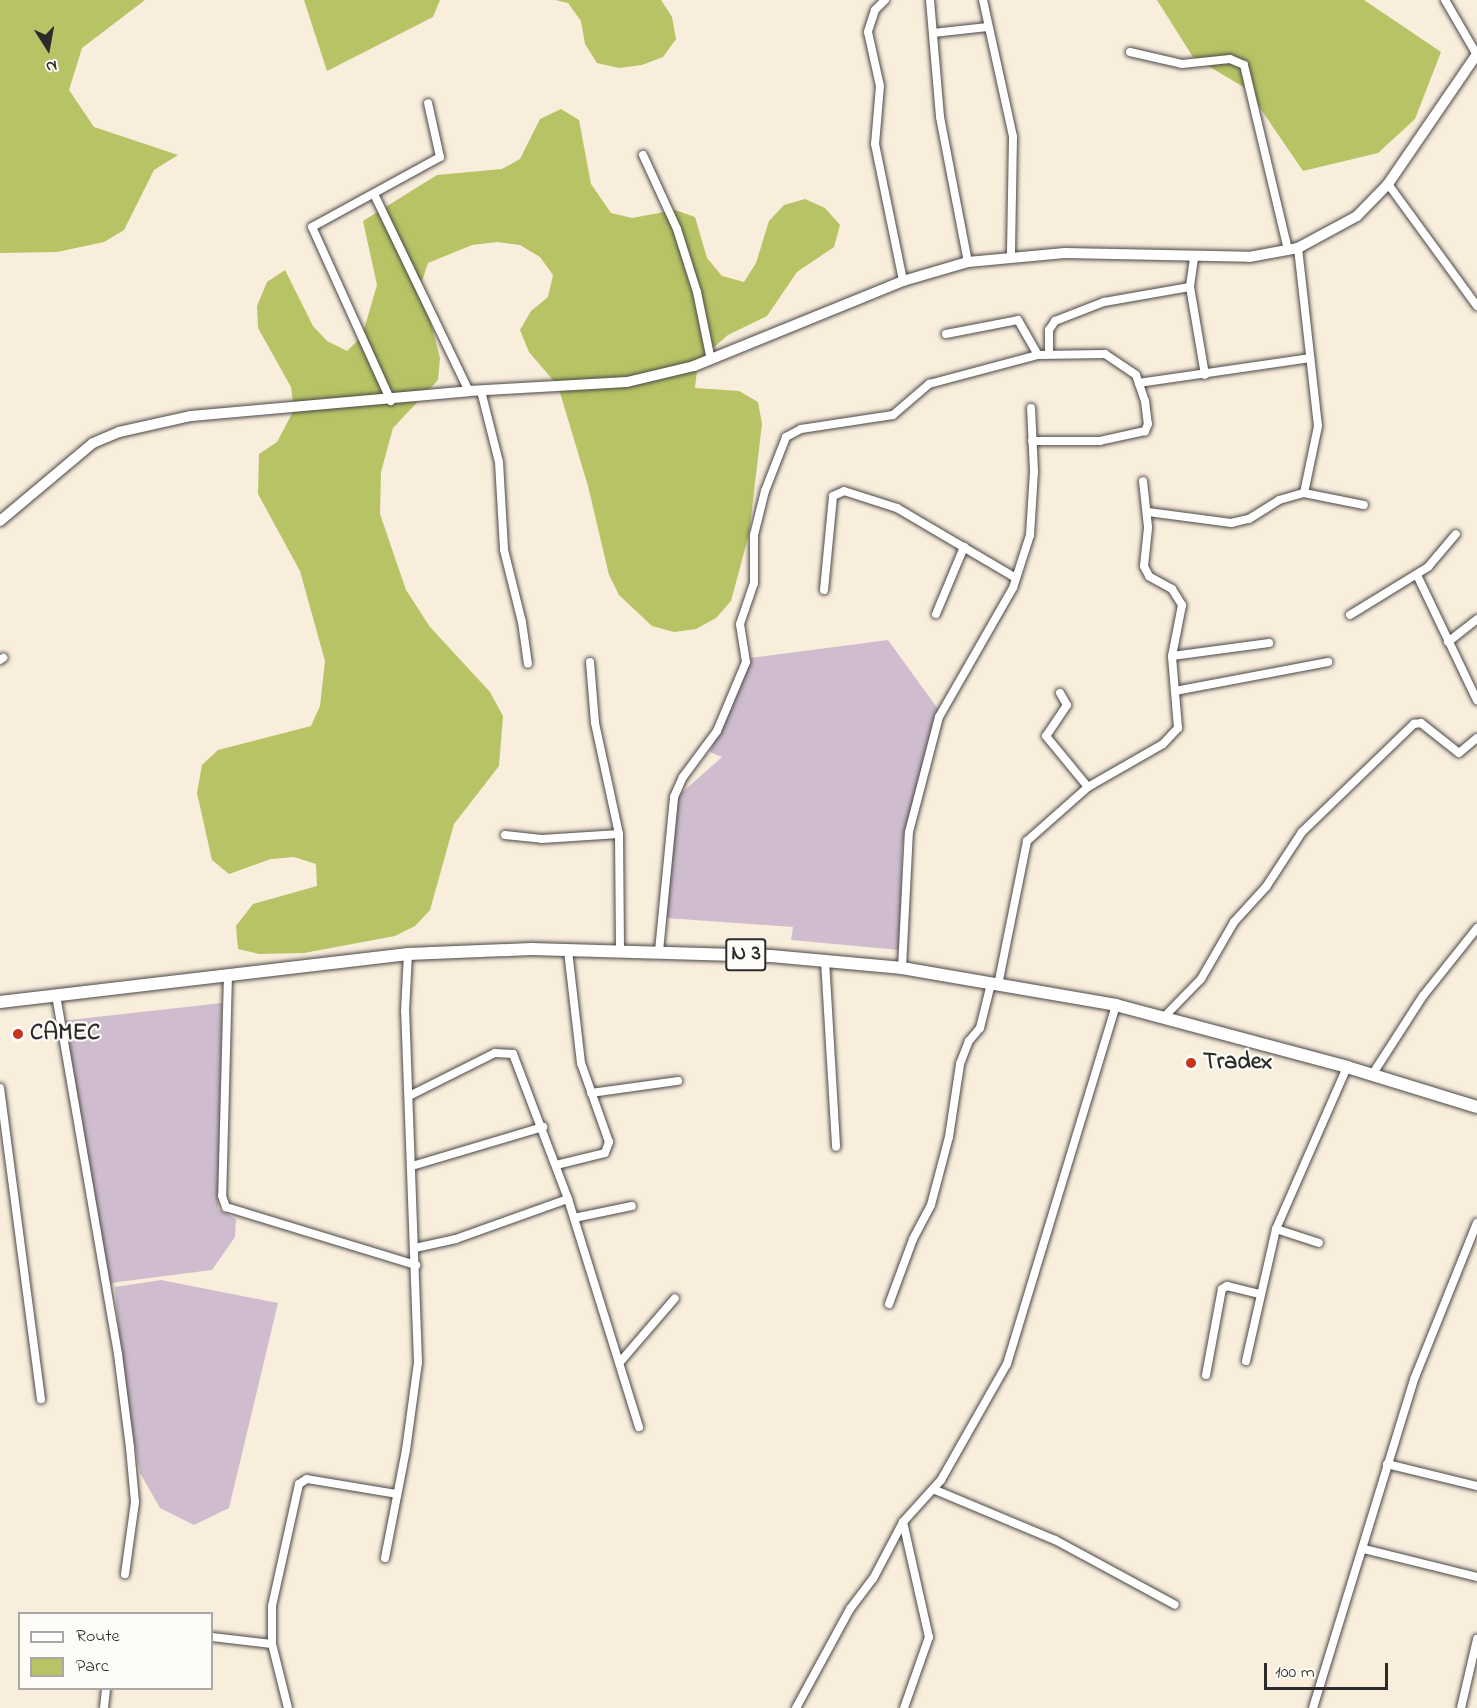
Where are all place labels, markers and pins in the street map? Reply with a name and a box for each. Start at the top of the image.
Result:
place label: CAMEC [30,1020,100,1048]
marker: CAMEC [11,1027,25,1041]
place label: Tradex [1203,1049,1272,1077]
marker: Tradex [1184,1056,1198,1070]

